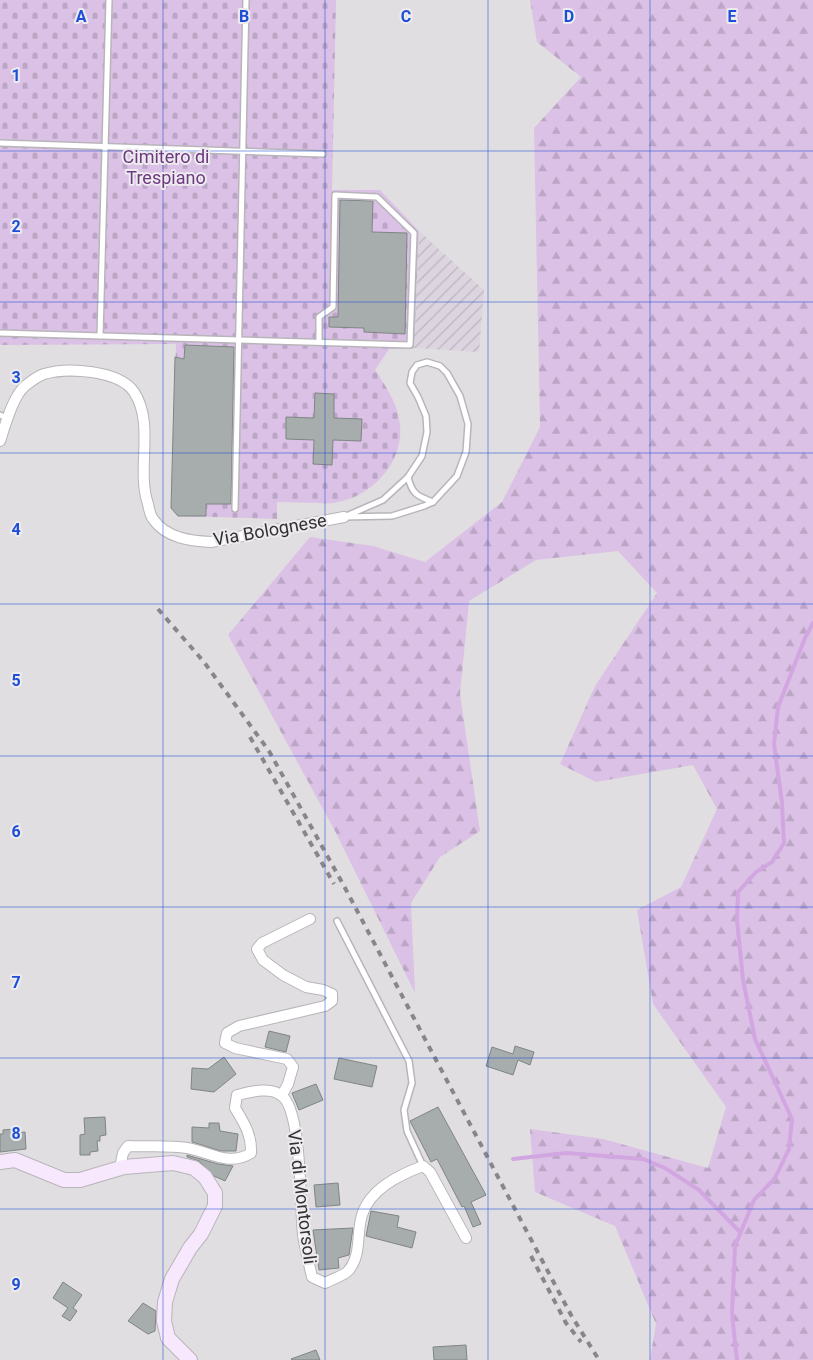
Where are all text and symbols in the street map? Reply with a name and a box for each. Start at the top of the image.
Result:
text: A [76,7,87,26]
text: B [239,7,249,26]
text: C [401,7,411,26]
text: D [564,7,574,26]
text: E [728,7,737,26]
text: 1 [11,66,21,85]
park label: Cimitero di Trespiano [123,146,209,188]
text: 2 [11,217,21,236]
text: 3 [11,368,21,387]
street label: Via Bolognese [212,509,328,550]
text: 4 [11,520,21,539]
text: 5 [11,671,21,690]
text: 6 [11,822,21,841]
text: 7 [11,973,21,992]
text: 8 [11,1124,21,1143]
street label: Via di Montorsoli [284,1128,321,1265]
text: 9 [11,1275,21,1294]

